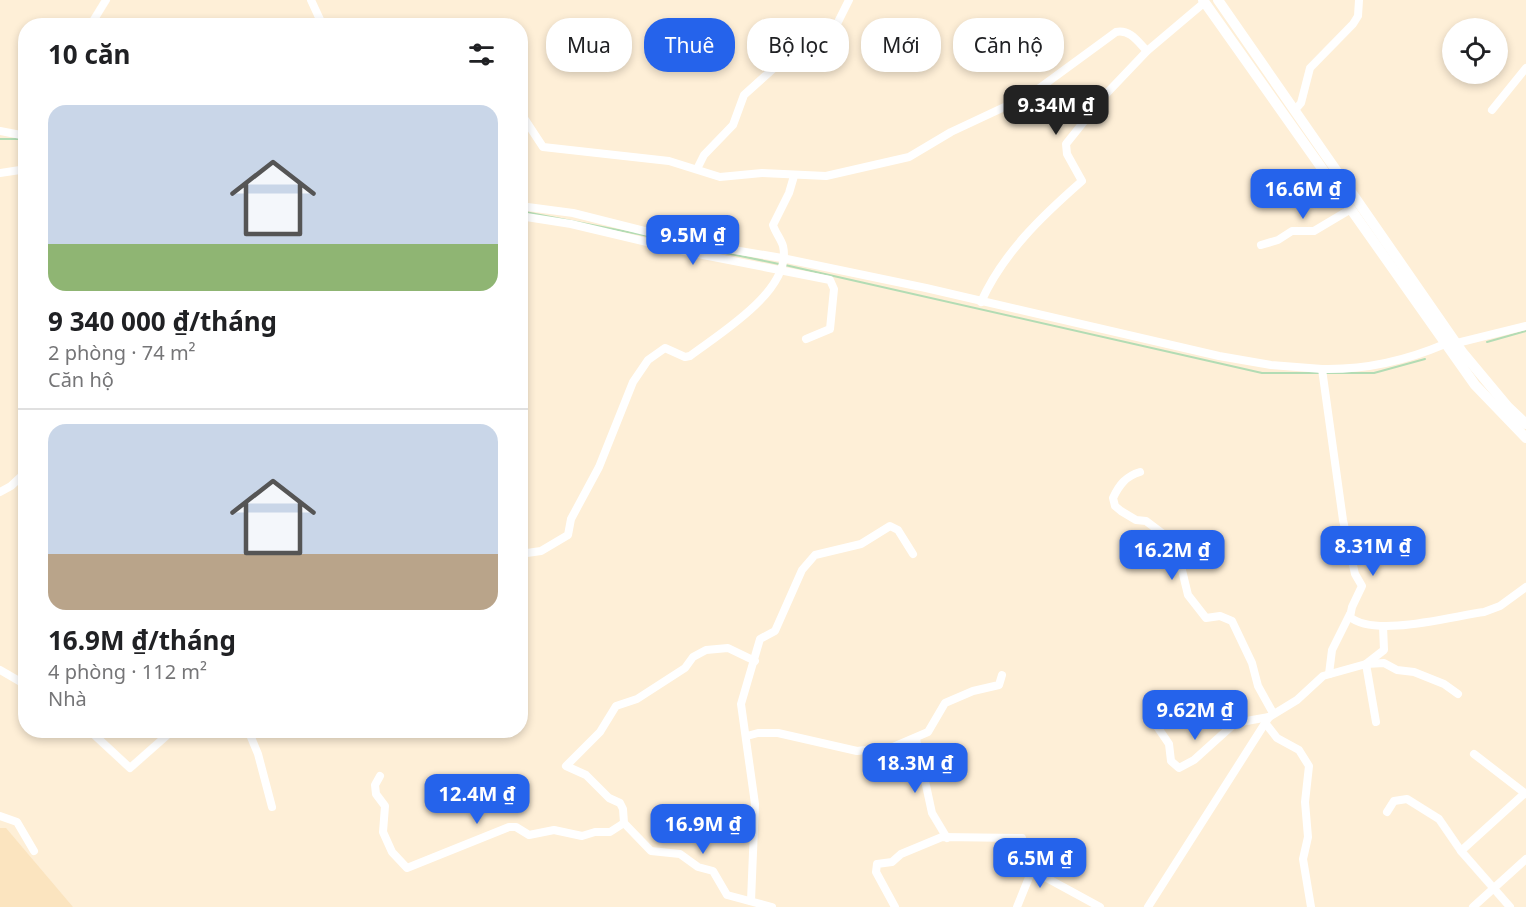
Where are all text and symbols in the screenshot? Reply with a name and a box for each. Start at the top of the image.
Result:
chip: Mua [546,18,632,72]
chip: Thuê [644,18,735,72]
chip: Bộ lọc [747,18,849,72]
chip: Mới [861,18,941,72]
chip: Căn hộ [953,18,1064,72]
map controls [1442,18,1508,84]
button: locate [1442,18,1508,84]
text: 10 căn [48,36,130,72]
icon: filters [465,38,498,71]
pin: 9.34M ₫ [1001,85,1111,136]
text: 9.34M ₫ [1018,91,1094,118]
icon: home [219,144,327,252]
pin: 16.6M ₫ [1248,169,1358,220]
text: 16.6M ₫ [1265,175,1341,202]
pin: 9.5M ₫ [644,215,742,266]
text: 9.5M ₫ [660,221,726,248]
text: 9 340 000 ₫/tháng [48,303,277,339]
text: 2 phòng · 74 m² [48,339,196,366]
text: Căn hộ [48,366,114,393]
icon: home [219,463,327,571]
pin: 8.31M ₫ [1318,526,1428,577]
pin: 16.2M ₫ [1117,530,1227,581]
text: 8.31M ₫ [1335,532,1411,559]
text: 16.2M ₫ [1134,536,1210,563]
text: 16.9M ₫/tháng [48,622,236,658]
text: 4 phòng · 112 m² [48,658,207,685]
text: Nhà [48,685,87,712]
pin: 9.62M ₫ [1140,690,1250,741]
text: 9.62M ₫ [1157,696,1233,723]
pin: 18.3M ₫ [860,743,970,794]
text: 18.3M ₫ [877,749,953,776]
pin: 12.4M ₫ [422,774,532,825]
text: 12.4M ₫ [439,780,515,807]
pin: 16.9M ₫ [648,804,758,855]
text: 16.9M ₫ [665,810,741,837]
pin: 6.5M ₫ [991,838,1089,889]
text: 6.5M ₫ [1007,844,1073,871]

